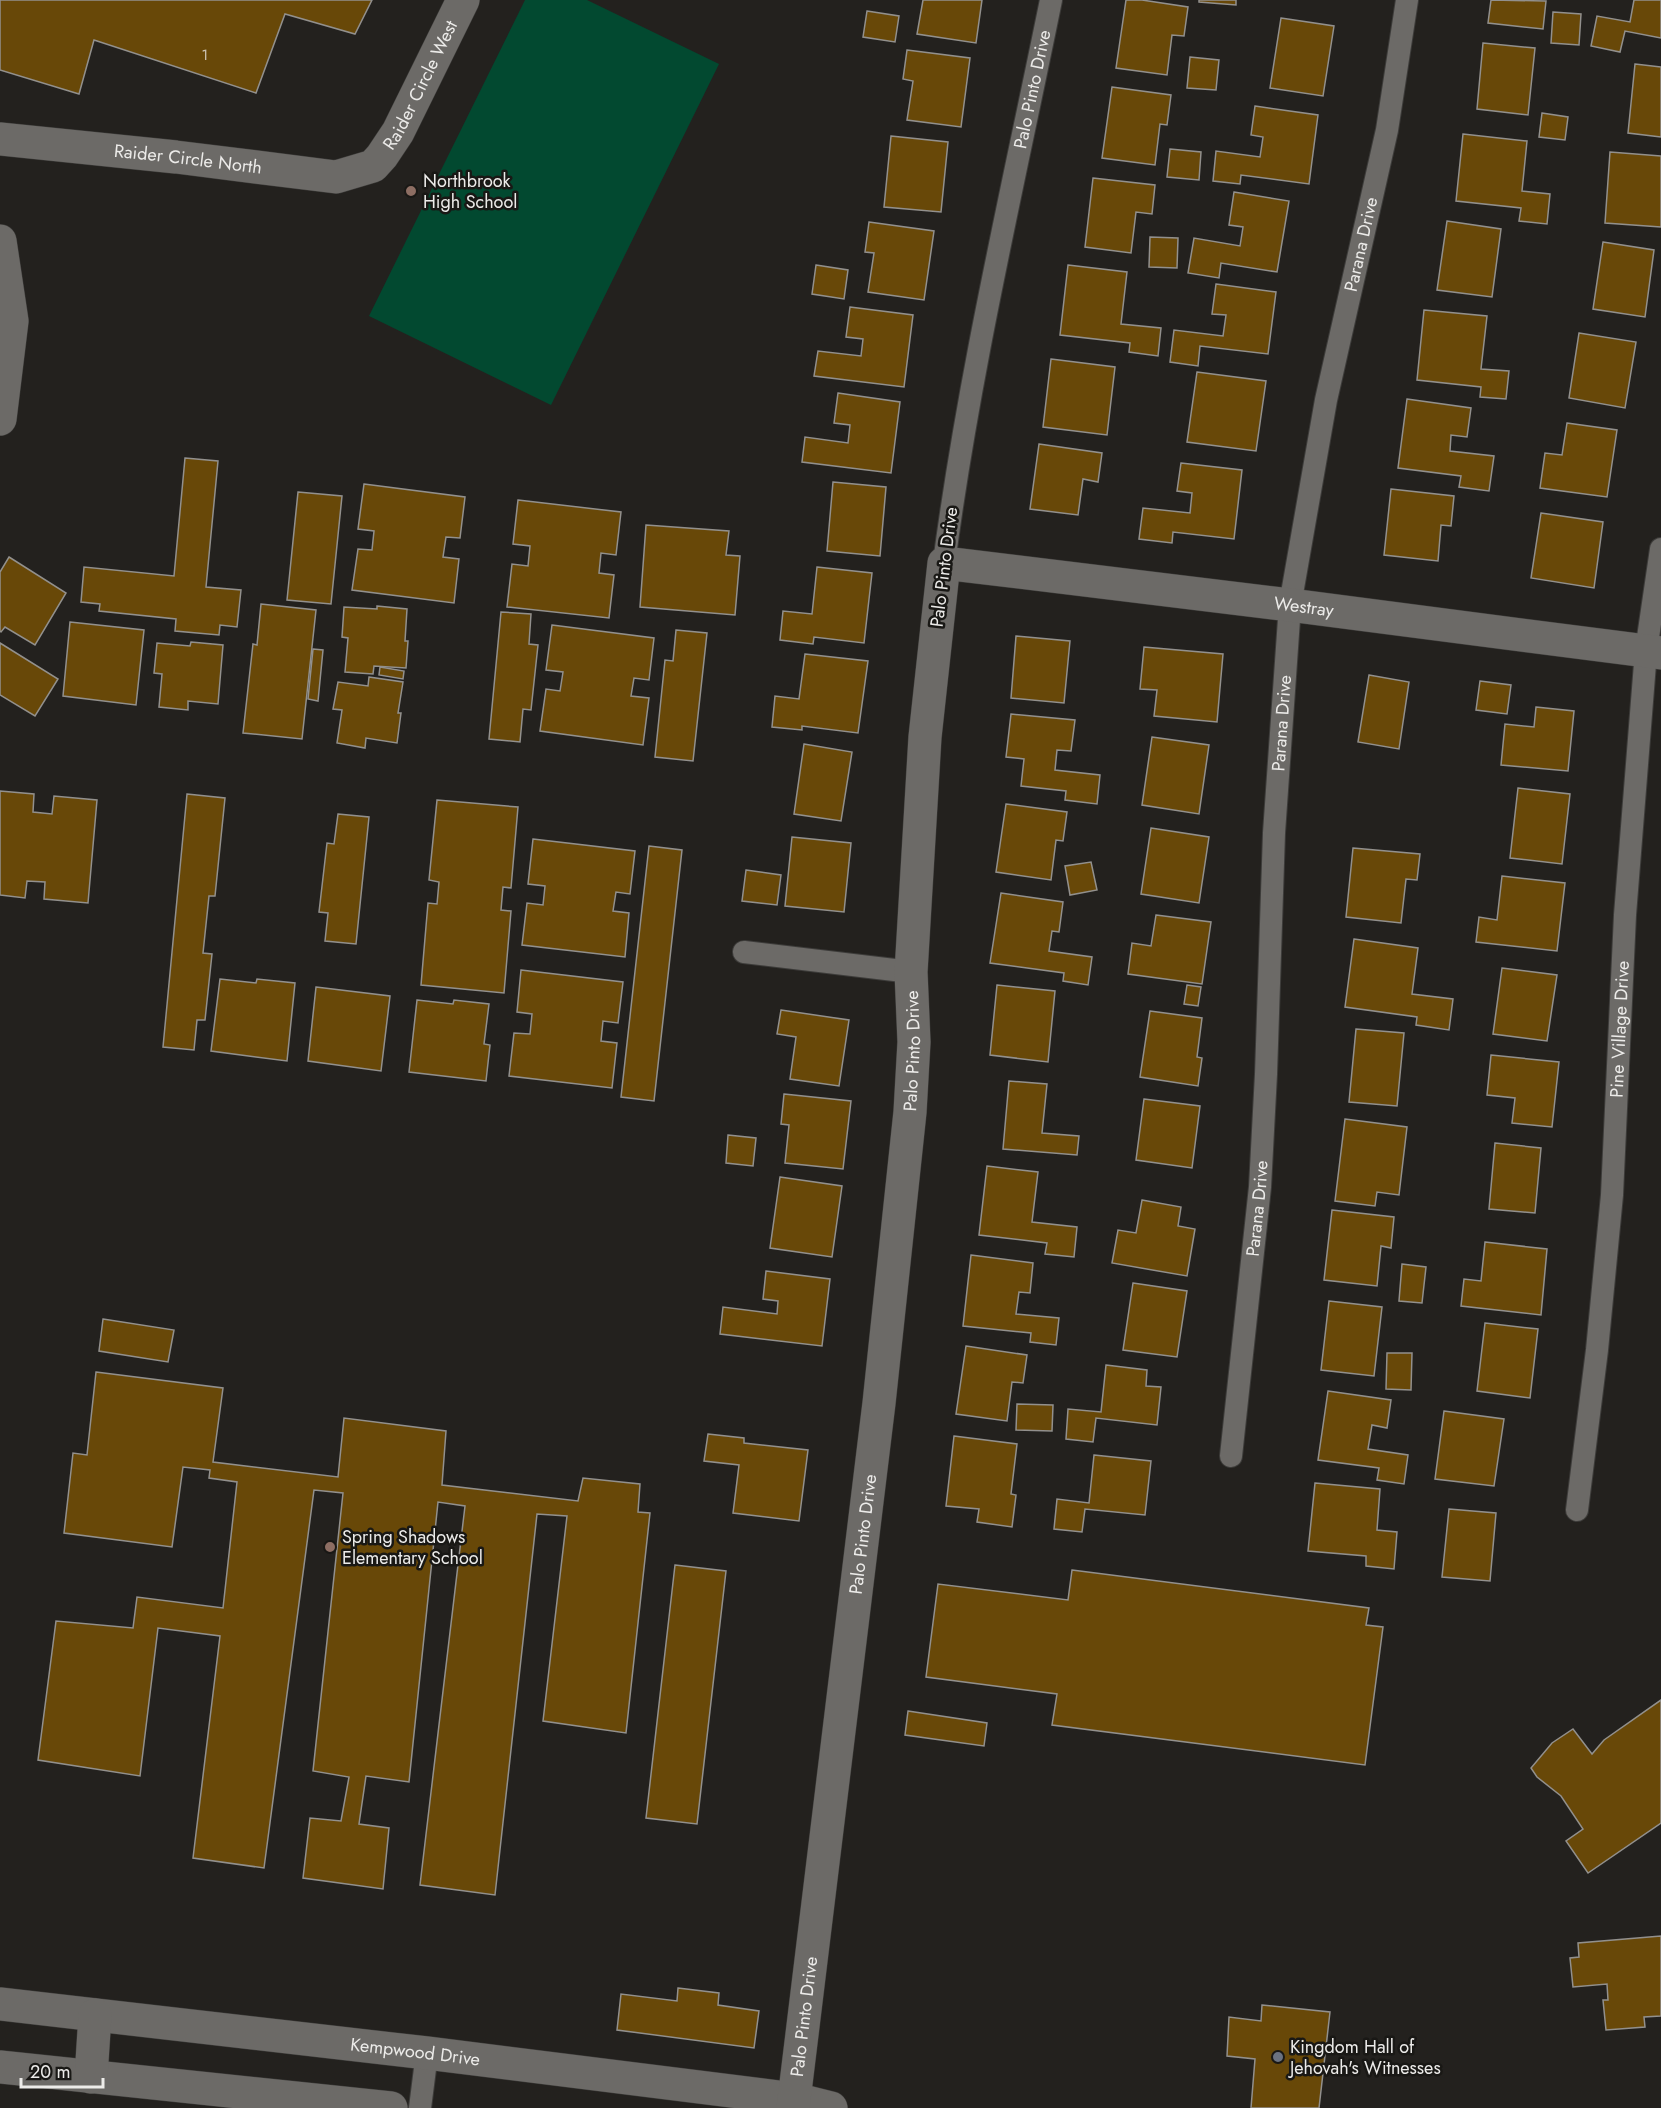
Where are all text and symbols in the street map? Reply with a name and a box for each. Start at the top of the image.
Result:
street label: Raider Circle West [377,15,464,155]
street label: Palo Pinto Drive [1007,27,1058,151]
house number: 1 [202,44,208,66]
street label: Raider Circle North [113,138,263,181]
place label: Northbrook High School [423,168,517,215]
marker: Northbrook High School [404,184,418,198]
street label: Parana Drive [1338,195,1384,294]
street label: Palo Pinto Drive [924,505,964,629]
street label: Westray [1273,590,1335,624]
street label: Parana Drive [1265,674,1298,772]
street label: Pine Village Drive [1604,960,1636,1098]
street label: Palo Pinto Drive [897,990,927,1112]
street label: Parana Drive [1240,1160,1274,1258]
street label: Palo Pinto Drive [843,1473,883,1596]
place label: Spring Shadows Elementary School [342,1524,483,1571]
marker: Spring Shadows Elementary School [323,1540,337,1554]
street label: Palo Pinto Drive [784,1955,824,2078]
street label: Kempwood Drive [349,2031,482,2073]
place label: Kingdom Hall of Jehovah's Witnesses [1288,2034,1441,2081]
marker: Kingdom Hall of Jehovah's Witnesses [1271,2050,1285,2064]
scale bar [21,2051,104,2089]
text: 20 m [30,2059,70,2085]

